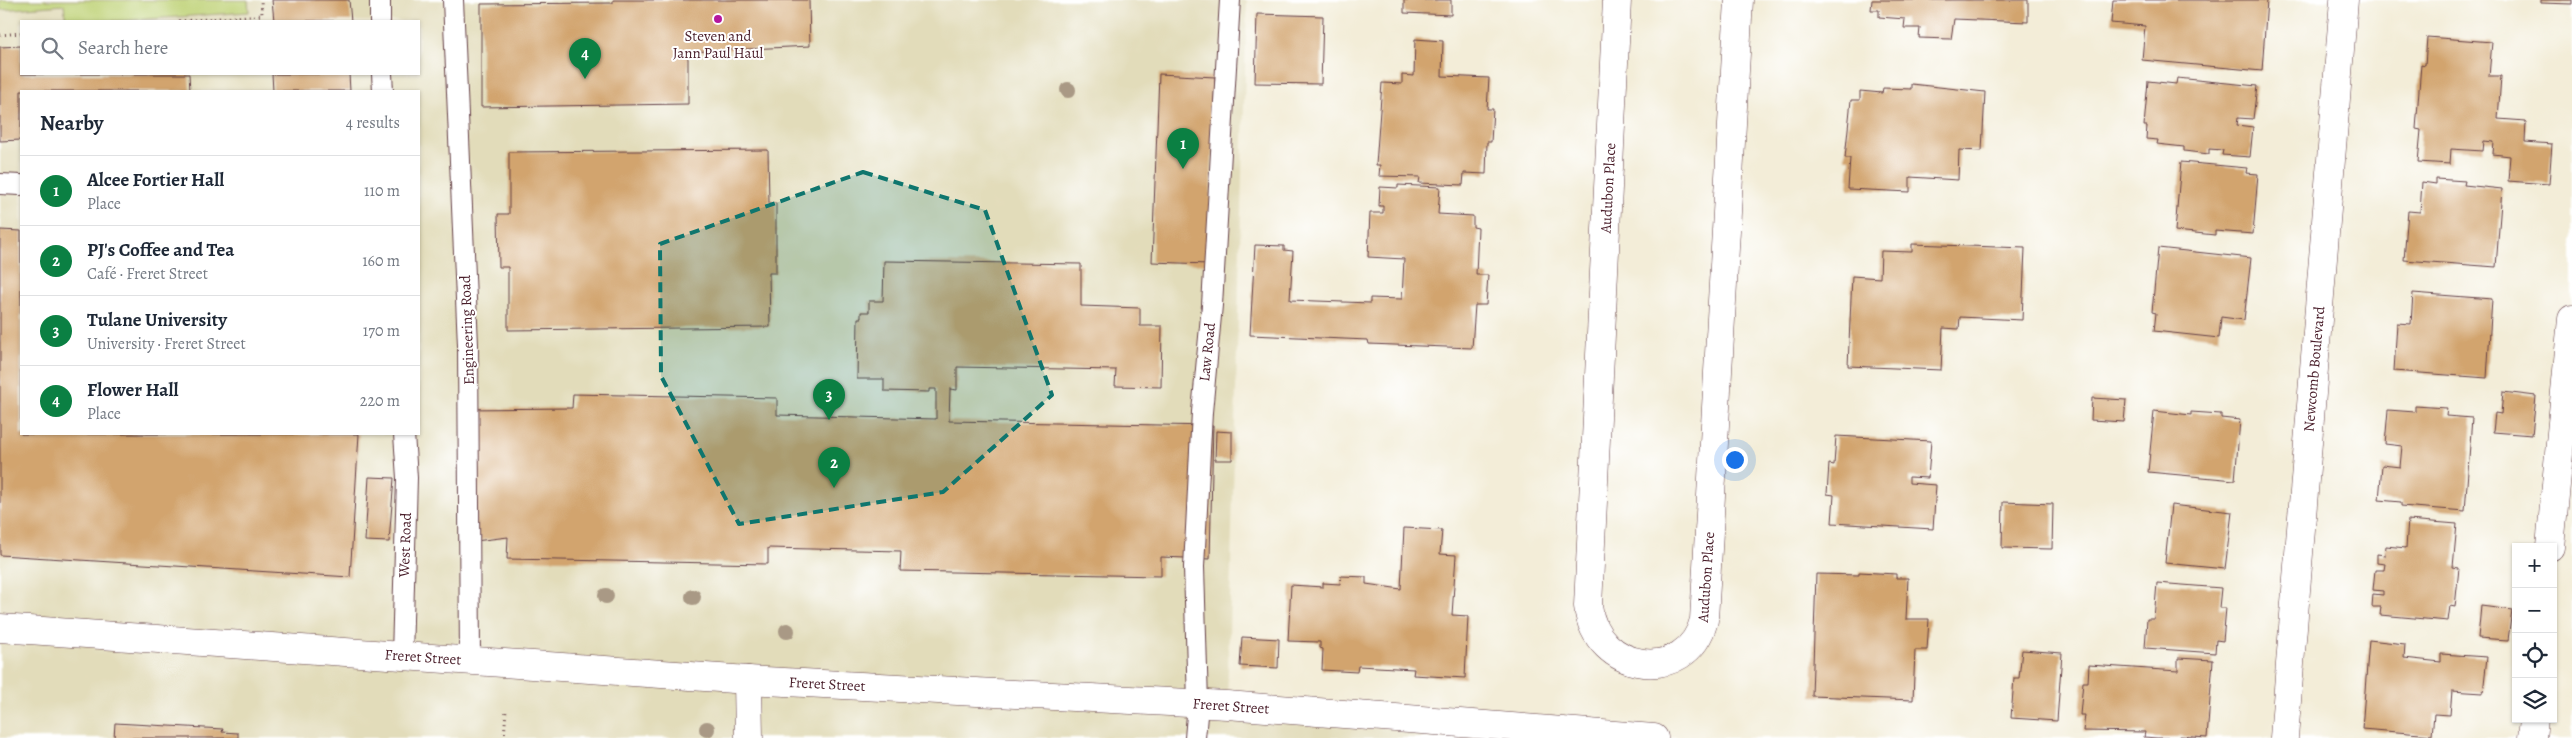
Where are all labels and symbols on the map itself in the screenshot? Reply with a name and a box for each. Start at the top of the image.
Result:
marker: Steven and Jann Paul Haul [712,13,724,25]
place label: Steven and Jann Paul Haul [673,26,763,63]
pin: 4 [569,38,601,79]
pin: 1 [1167,128,1199,169]
street label: Audubon Place [1596,142,1620,235]
street label: Engineering Road [455,274,479,385]
street label: Newcomb Boulevard [2299,304,2330,433]
street label: Law Road [1194,321,1220,382]
pin: 3 [813,379,845,420]
pin: 2 [818,447,850,488]
your location [1722,447,1748,473]
street label: West Road [394,511,416,579]
street label: Audubon Place [1693,531,1719,624]
street label: Freret Street [384,644,462,670]
street label: Freret Street [788,672,866,696]
street label: Freret Street [1192,693,1270,719]

